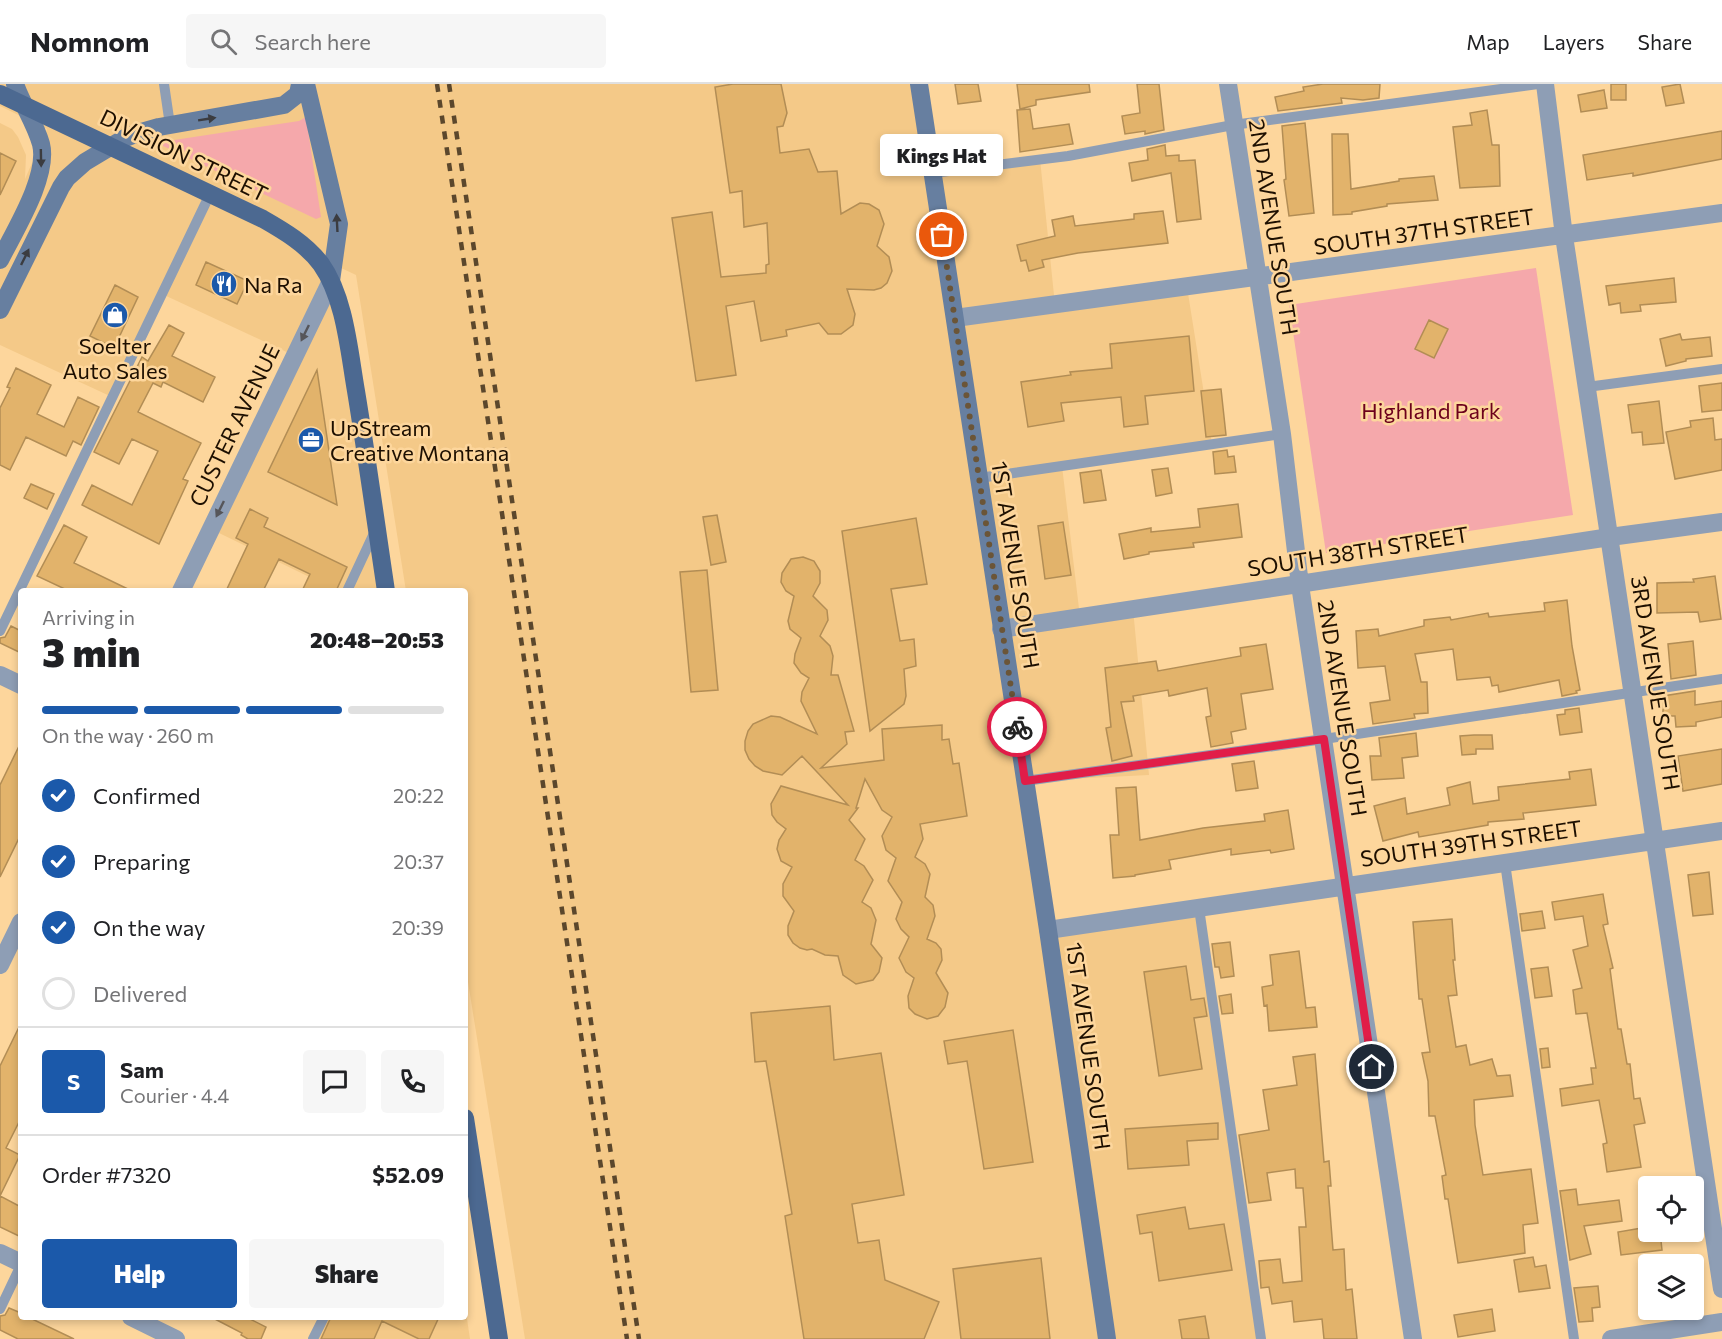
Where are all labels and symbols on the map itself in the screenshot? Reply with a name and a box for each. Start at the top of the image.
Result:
street label: DIVISION STREET [96,103,272,207]
one-way arrow [198,114,217,123]
street label: 2ND AVENUE SOUTH [1244,117,1304,337]
callout: Kings Hat [880,133,1004,175]
one-way arrow [37,148,46,167]
street label: SOUTH 37TH STREET [1312,202,1536,260]
pin [916,209,967,260]
one-way arrow [332,213,341,232]
one-way arrow [21,249,30,266]
restaurant icon: Na Ra [209,269,239,299]
place label: Na Ra [244,271,303,298]
shop icon: Soelter Auto Sales [100,300,130,330]
one-way arrow [300,325,309,342]
place label: Soelter Auto Sales [62,332,168,384]
street label: CUSTER AVENUE [183,339,285,511]
park label: Highland Park [1361,397,1501,424]
place label: UpStream Creative Montana [330,414,509,466]
office icon: UpStream Creative Montana [296,425,326,455]
street label: 1ST AVENUE SOUTH [986,459,1046,671]
one-way arrow [215,501,224,518]
street label: SOUTH 38TH STREET [1246,520,1470,582]
street label: 3RD AVENUE SOUTH [1626,574,1686,792]
street label: 2ND AVENUE SOUTH [1313,598,1373,818]
courier [987,697,1047,757]
street label: SOUTH 39TH STREET [1358,814,1584,872]
street label: 1ST AVENUE SOUTH [1061,940,1117,1152]
pin [1346,1041,1397,1092]

